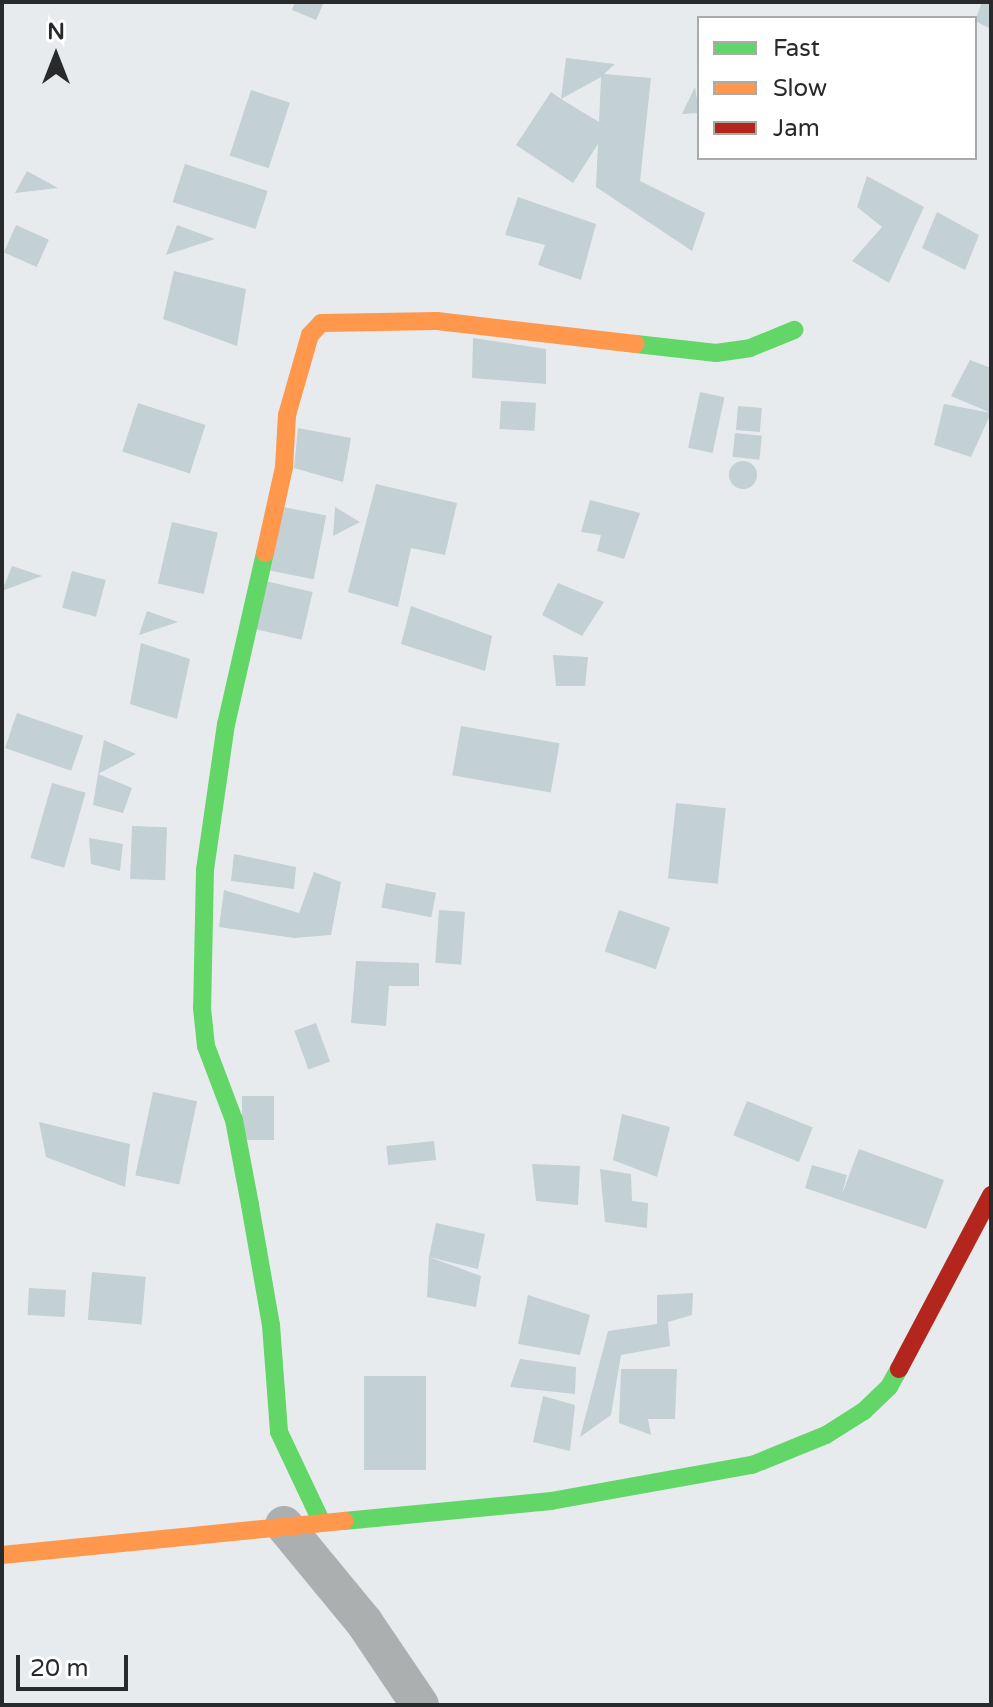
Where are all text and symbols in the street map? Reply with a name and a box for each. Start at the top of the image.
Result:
north arrow [16,16,96,96]
legend [697,16,977,160]
text: N [47,19,65,45]
text: Fast [773,34,820,63]
text: Slow [773,74,827,103]
text: Jam [773,114,820,143]
scale bar [20,1639,132,1689]
text: 20 m [30,1654,88,1683]

